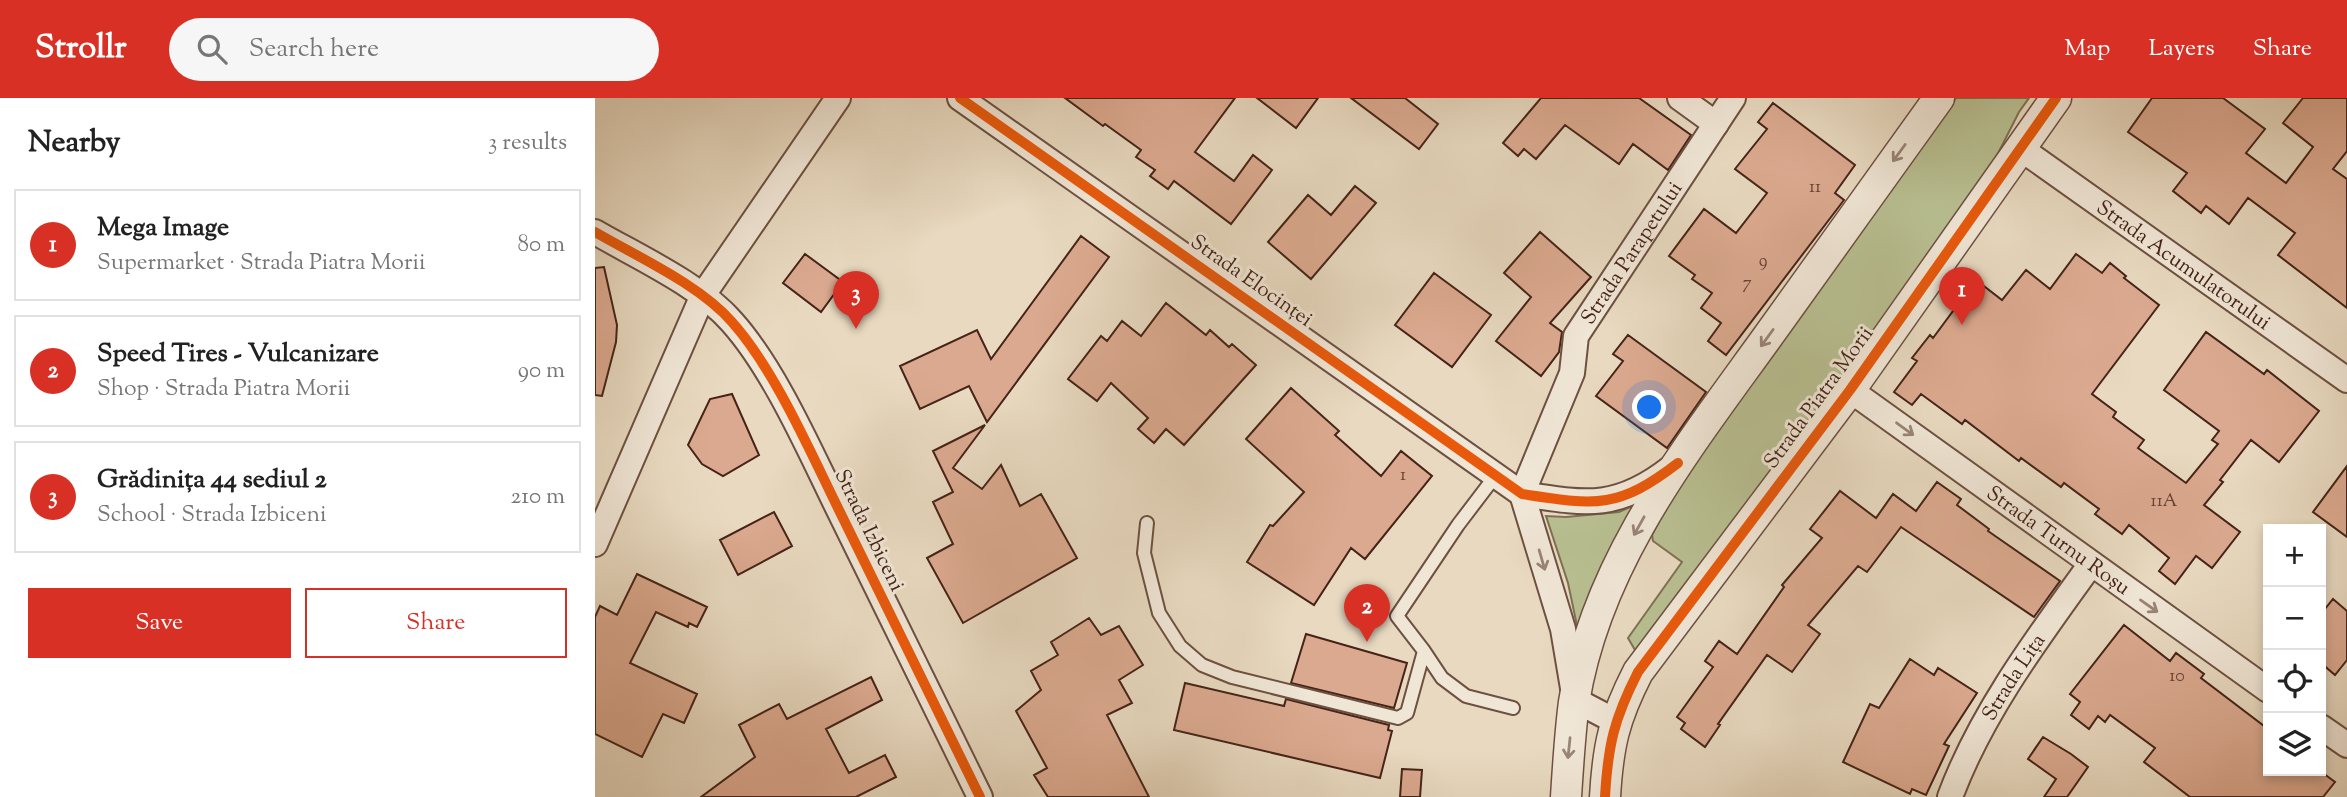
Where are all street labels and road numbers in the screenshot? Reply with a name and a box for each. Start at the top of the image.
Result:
street label: Strada Parapetului [1575,176,1691,331]
street label: Strada Acumulatorului [2089,194,2276,338]
street label: Strada Elocinței [1184,228,1318,335]
street label: Strada Piatra Morii [1758,321,1882,476]
street label: Strada Izbiceni [826,465,911,597]
street label: Strada Turnu Roșu [1979,479,2136,604]
street label: Strada Lița [1976,628,2054,727]

